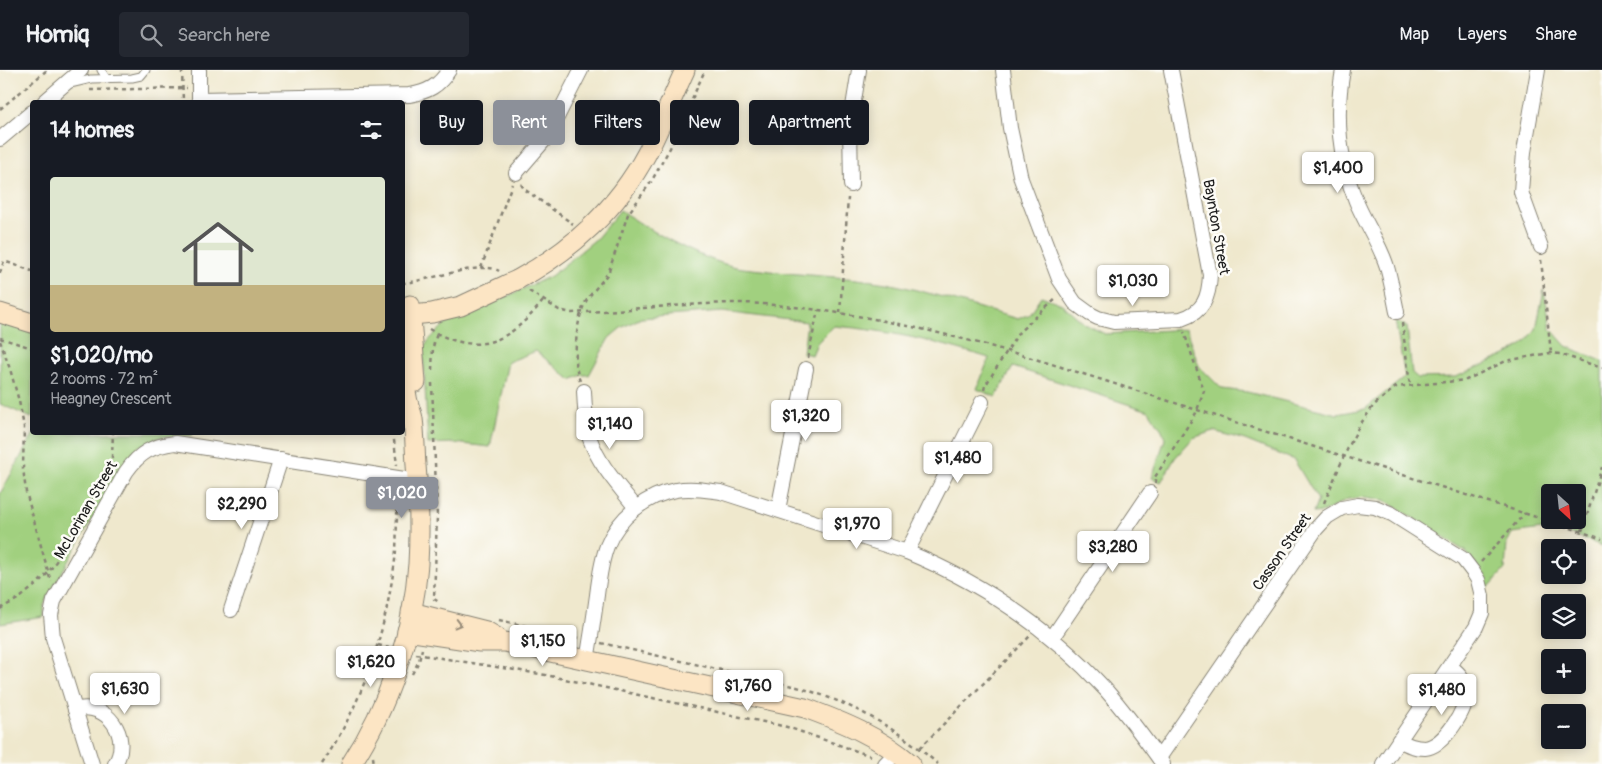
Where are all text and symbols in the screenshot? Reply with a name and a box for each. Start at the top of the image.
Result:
search box [119,12,469,57]
text: Homiq [25,20,89,49]
icon: search [137,21,165,49]
text: Search here [177,23,270,47]
text: Map [1400,23,1429,46]
text: Layers [1457,23,1507,46]
text: Share [1535,23,1577,46]
chip: Buy [420,100,483,145]
chip: Rent [493,100,565,145]
chip: Filters [575,100,660,145]
chip: New [670,100,739,145]
chip: Apartment [749,100,869,145]
icon: filters [357,116,385,144]
text: 14 homes [50,117,134,144]
pin: $1,400 [1297,152,1379,194]
text: $1,400 [1313,158,1363,178]
street label: Baynton Street [1198,178,1234,277]
icon: home [173,209,263,299]
pin: $1,030 [1092,264,1174,307]
text: $1,030 [1108,271,1158,291]
text: $1,020/mo [50,342,153,369]
text: 2 rooms · 72 m² [50,369,158,389]
text: Heagney Crescent [50,389,171,409]
pin: $1,320 [765,400,847,442]
text: $1,320 [782,406,830,426]
pin: $1,140 [569,408,651,450]
text: $1,140 [587,414,633,434]
pin: $1,480 [917,442,999,484]
text: $1,480 [934,448,982,468]
street label: McLorinan Street [50,457,122,562]
pin: $1,020 [361,476,443,519]
text: $1,020 [377,483,427,503]
north arrow [1541,484,1586,529]
map controls [1541,484,1586,749]
pin: $2,290 [201,488,283,530]
text: $2,290 [217,494,267,514]
pin: $1,970 [816,508,898,550]
street label: Casson Street [1248,509,1316,594]
text: $1,970 [834,514,880,534]
pin: $3,280 [1072,530,1154,573]
text: $3,280 [1088,537,1138,557]
button: locate [1541,539,1586,584]
button: layers [1541,594,1586,639]
one-way arrow [454,618,462,628]
pin: $1,150 [502,624,584,667]
text: $1,150 [521,631,565,651]
pin: $1,620 [330,646,412,688]
button: + [1541,649,1586,694]
text: $1,620 [347,652,395,672]
pin: $1,760 [707,670,789,712]
pin: $1,630 [84,672,166,715]
pin: $1,480 [1401,674,1483,716]
text: $1,760 [724,676,772,696]
text: $1,630 [101,679,149,699]
text: $1,480 [1418,680,1466,700]
button: − [1541,704,1586,749]

